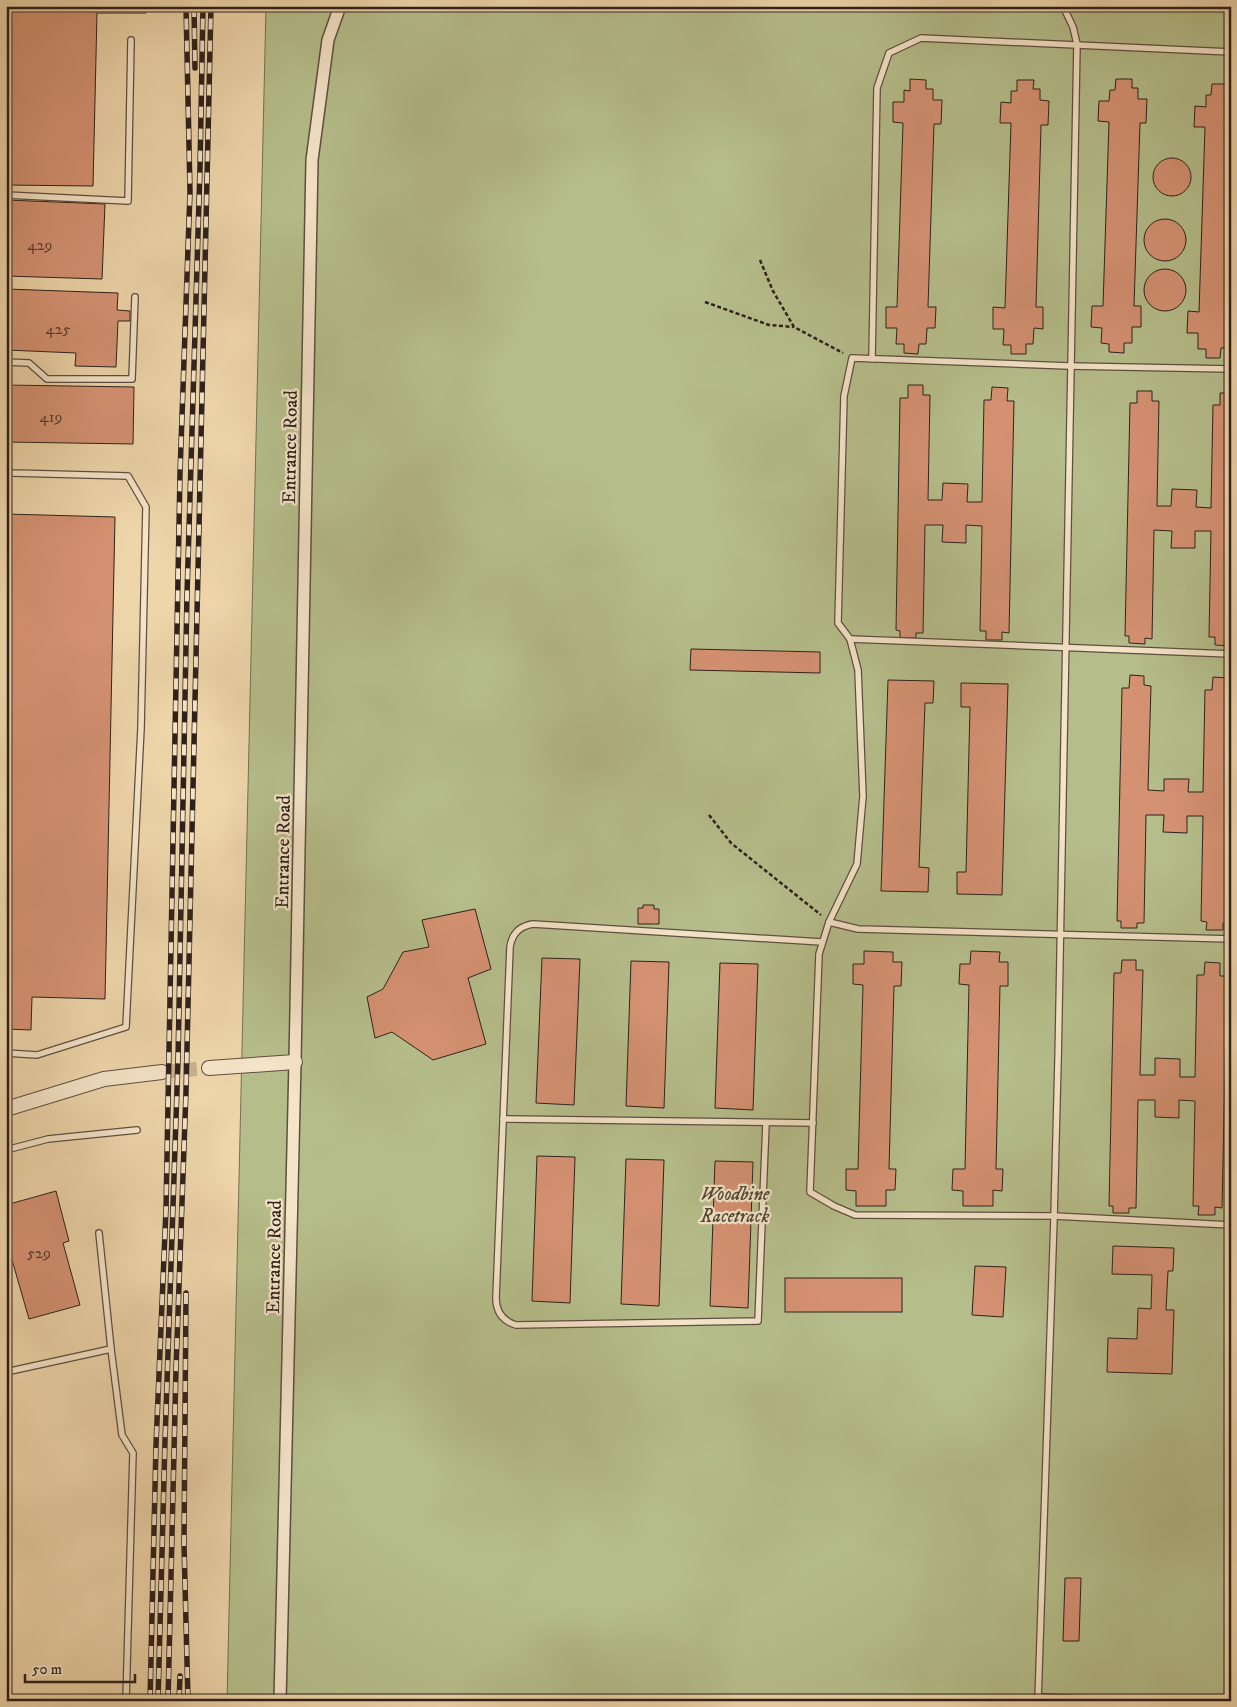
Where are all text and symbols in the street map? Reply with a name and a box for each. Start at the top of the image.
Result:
house number: 429 [27,235,53,255]
house number: 425 [46,319,71,339]
street label: Entrance Road [278,389,303,504]
house number: 419 [39,407,63,427]
street label: Entrance Road [271,794,296,909]
park label: Woodbine Racetrack [700,1183,770,1228]
street label: Entrance Road [262,1199,287,1314]
house number: 529 [27,1243,51,1263]
scale bar [25,1652,135,1684]
text: 50 m [32,1660,62,1679]

